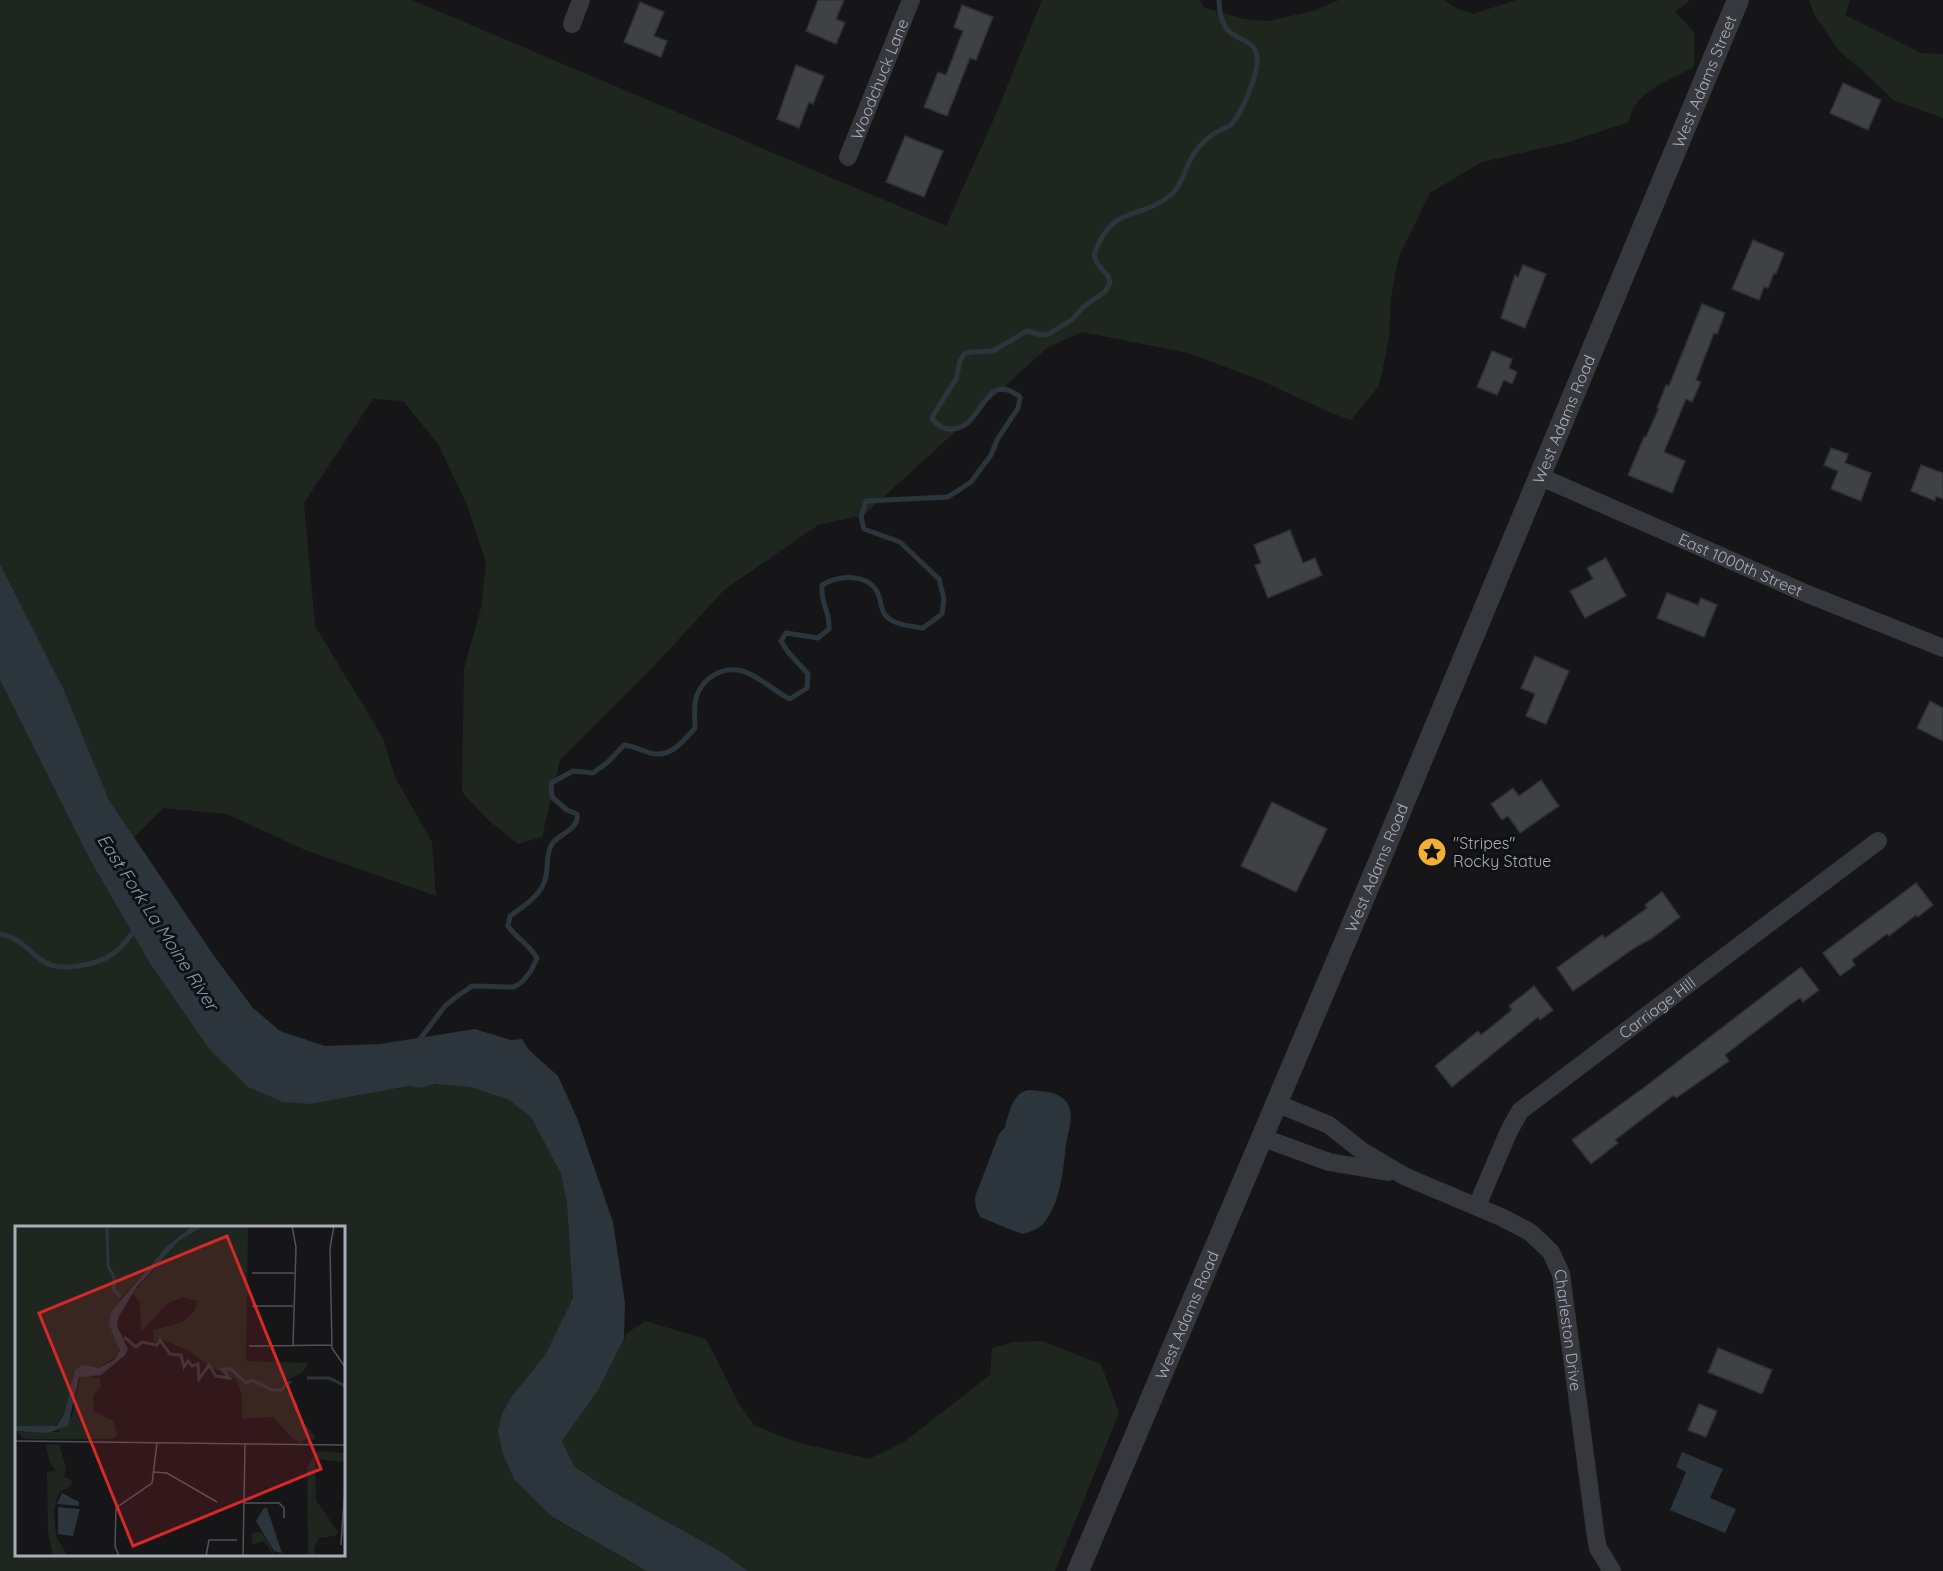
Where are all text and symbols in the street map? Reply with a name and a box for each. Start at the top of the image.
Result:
street label: West Adams Street [1668,12,1741,150]
street label: Woodchuck Lane [846,16,912,142]
street label: West Adams Road [1528,352,1599,486]
street label: East 1000th Street [1676,529,1806,601]
street label: West Adams Road [1340,800,1412,935]
water label: East Fork La Moine River [92,829,225,1016]
place label: "Stripes" Rocky Statue [1453,833,1551,871]
place icon: "Stripes" Rocky Statue [1416,836,1448,868]
street label: Carriage Hill [1615,972,1699,1043]
inset map [15,1226,345,1556]
street label: West Adams Road [1151,1248,1223,1382]
street label: Charleston Drive [1550,1268,1586,1392]

